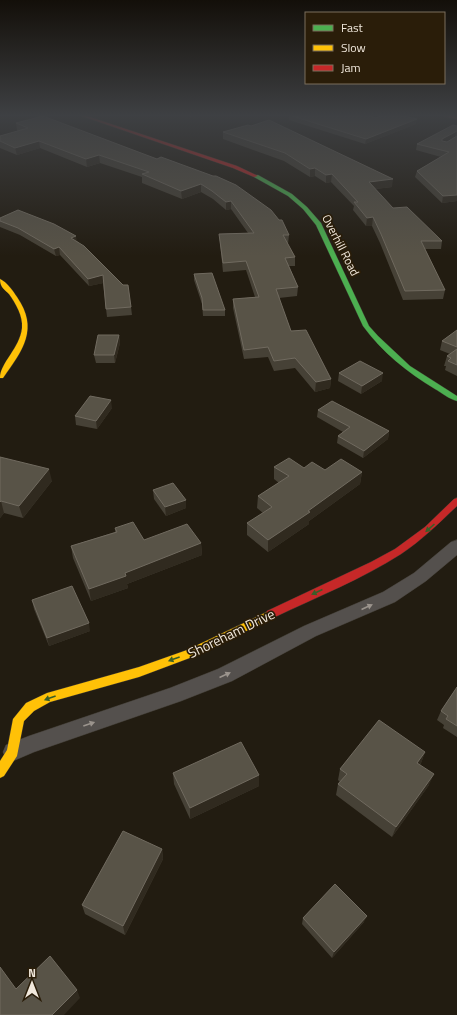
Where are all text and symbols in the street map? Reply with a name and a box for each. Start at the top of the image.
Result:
legend [305,12,445,84]
text: Fast [341,18,364,37]
text: Slow [341,38,366,57]
text: Jam [341,58,361,77]
street label: Overhill Road [317,211,365,279]
one-way arrow [425,524,435,533]
one-way arrow [311,589,323,595]
street label: Shoreham Drive [184,603,278,663]
one-way arrow [361,604,373,610]
one-way arrow [168,657,180,663]
one-way arrow [219,671,231,677]
one-way arrow [44,695,56,701]
one-way arrow [84,721,96,727]
north arrow [12,963,52,1003]
text: N [28,965,36,981]

